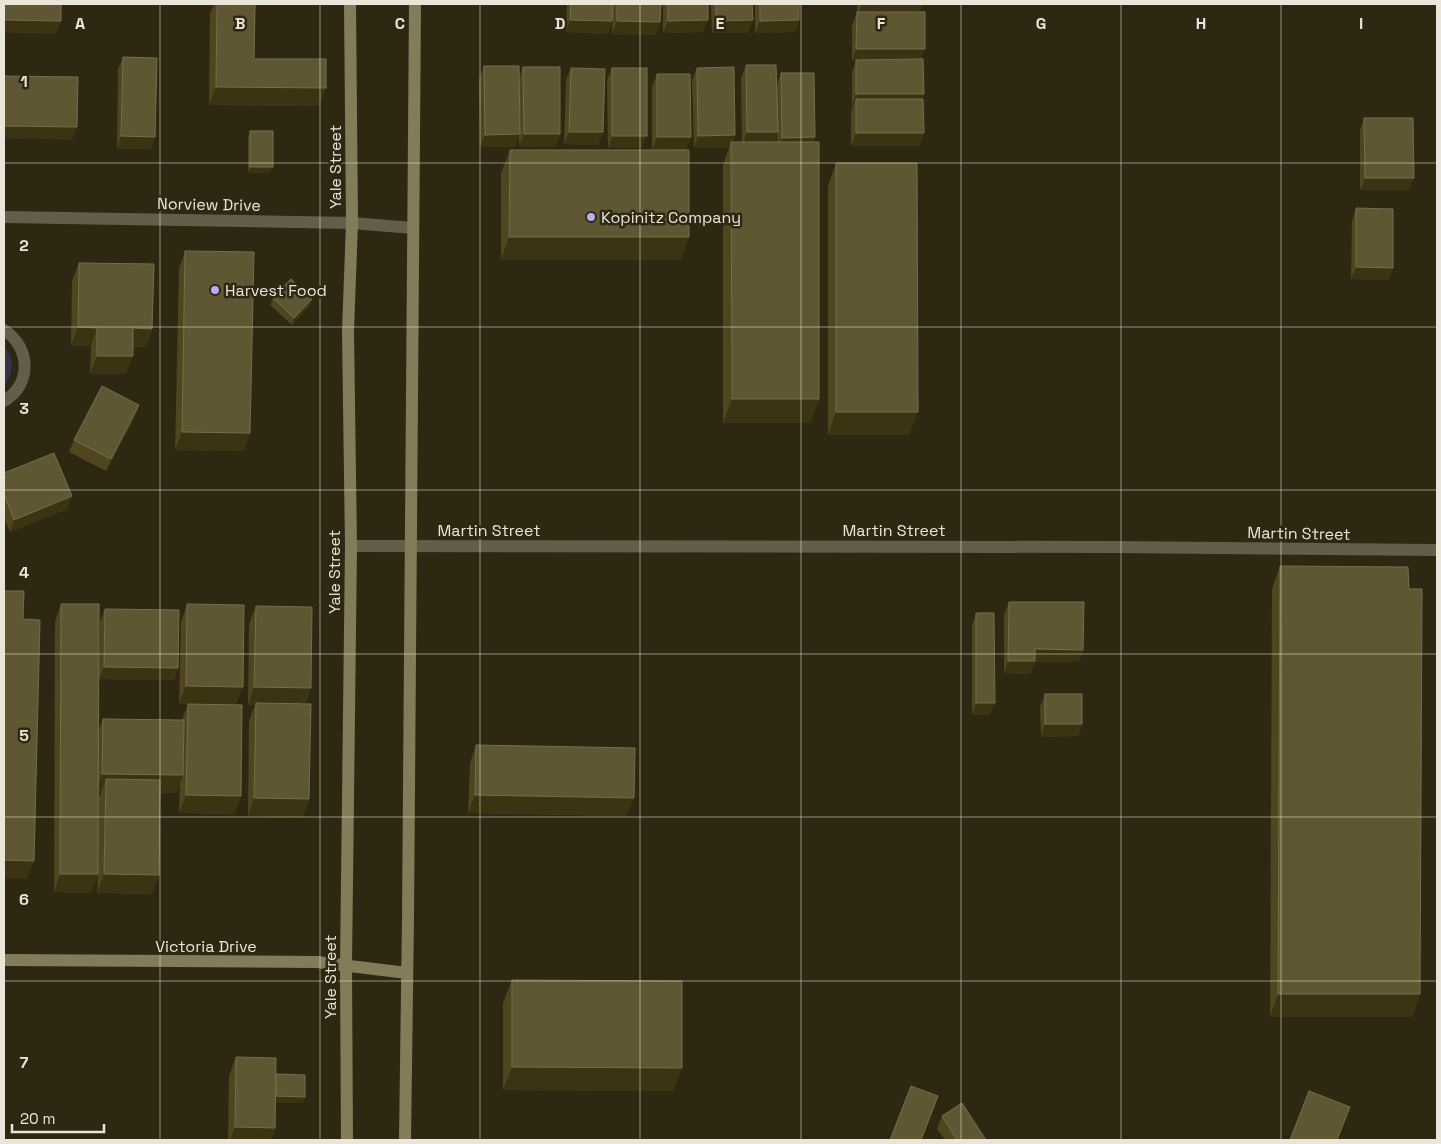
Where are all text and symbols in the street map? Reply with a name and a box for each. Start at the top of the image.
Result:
text: A [75,13,85,34]
text: B [235,13,245,34]
text: C [395,13,405,34]
text: D [555,13,565,34]
text: E [716,13,725,34]
text: F [877,13,886,34]
text: G [1036,13,1046,34]
text: H [1196,13,1206,34]
text: I [1359,13,1363,34]
text: 1 [20,71,28,92]
street label: Yale Street [325,125,346,209]
street label: Norview Drive [157,193,261,216]
place label: Kopinitz Company [601,207,741,228]
marker: Kopinitz Company [585,211,597,223]
text: 2 [19,235,29,256]
place label: Harvest Food [225,280,327,301]
marker: Harvest Food [209,284,221,296]
text: 3 [19,398,29,419]
street label: Martin Street [437,520,541,541]
street label: Martin Street [842,520,946,541]
street label: Martin Street [1247,522,1351,545]
street label: Yale Street [324,530,345,614]
text: 4 [19,562,29,583]
text: 5 [19,725,29,746]
text: 6 [19,889,29,910]
street label: Yale Street [320,935,341,1019]
street label: Victoria Drive [155,936,257,957]
text: 7 [20,1052,29,1073]
scale bar [12,1102,105,1134]
text: 20 m [20,1109,55,1128]

